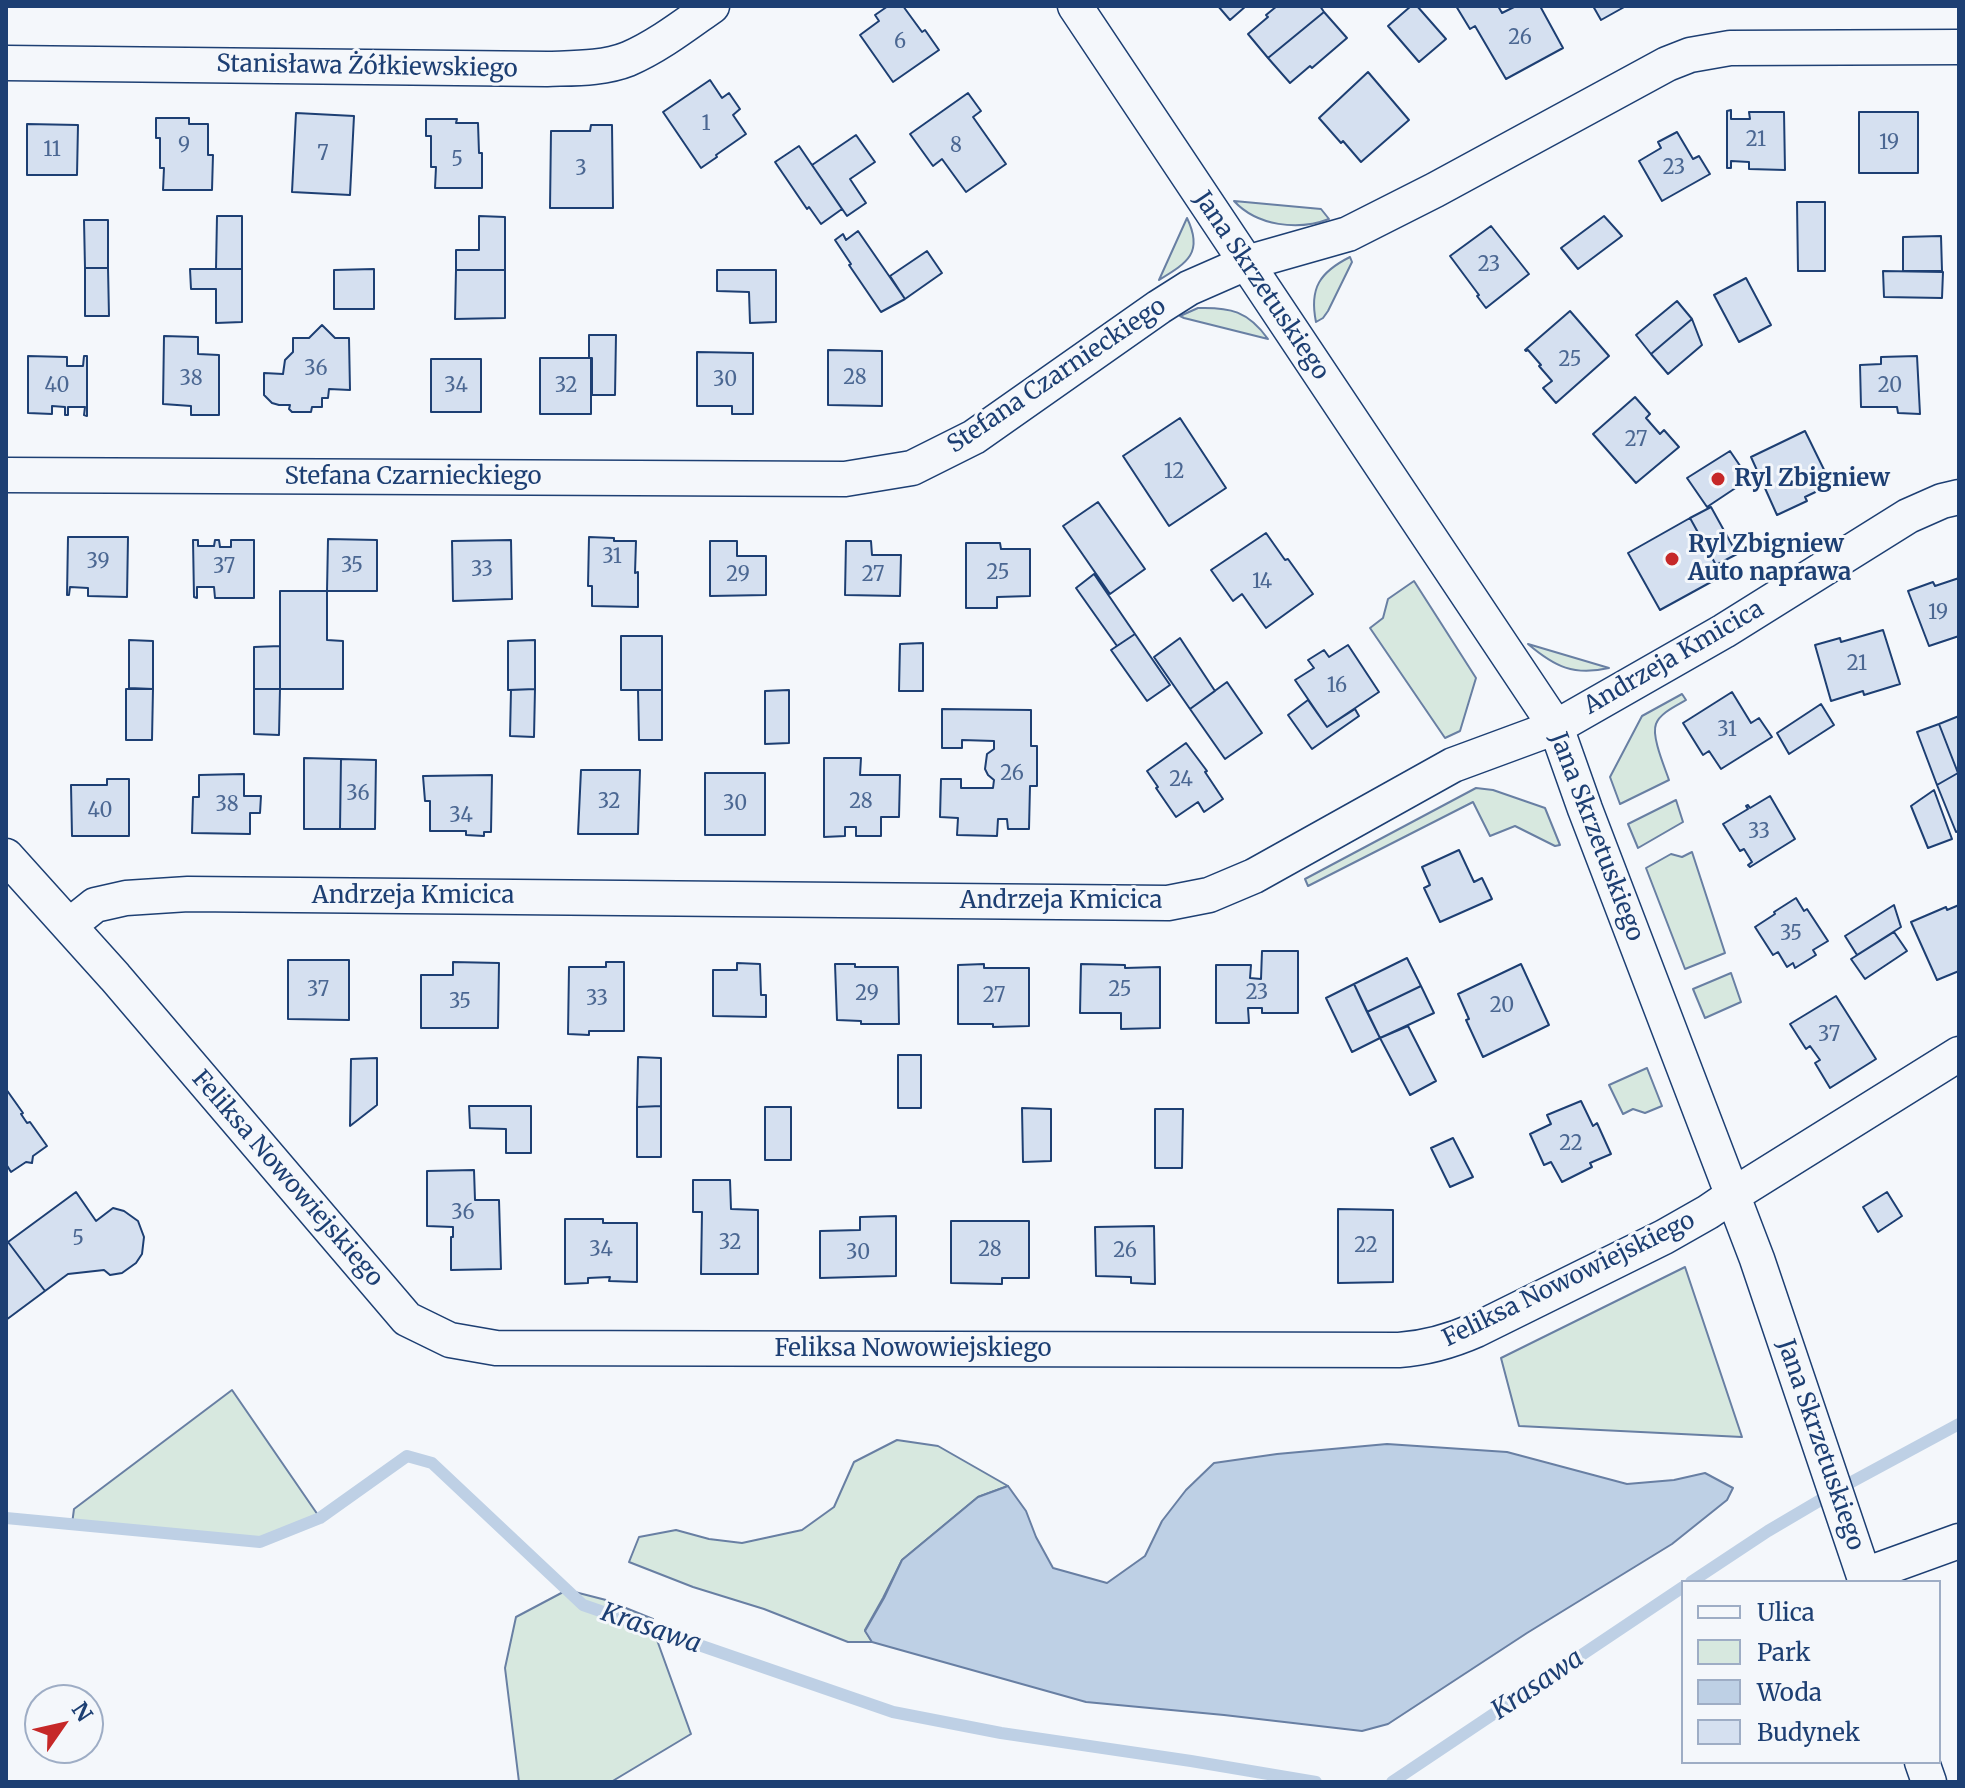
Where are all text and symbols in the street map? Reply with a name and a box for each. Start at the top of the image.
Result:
house number: 26 [1508,26,1532,50]
house number: 6 [894,30,906,54]
street label: Stanisława Żółkiewskiego [216,50,518,84]
house number: 1 [701,112,711,136]
house number: 21 [1746,128,1766,152]
house number: 19 [1879,131,1899,155]
house number: 9 [178,134,190,158]
house number: 8 [950,134,962,158]
house number: 11 [43,138,61,162]
house number: 7 [317,142,329,166]
house number: 5 [451,148,463,172]
house number: 23 [1663,156,1685,180]
house number: 3 [575,157,587,181]
street label: Jana Skrzetuskiego [1187,186,1335,386]
house number: 23 [1478,253,1500,277]
street label: Stefana Czarnieckiego [942,292,1172,460]
house number: 25 [1559,348,1581,372]
house number: 36 [304,357,328,381]
house number: 28 [843,366,867,390]
house number: 38 [179,367,203,391]
house number: 30 [713,368,737,392]
house number: 40 [45,374,69,398]
house number: 34 [444,374,468,398]
house number: 32 [555,374,577,398]
house number: 20 [1878,374,1902,398]
house number: 27 [1625,428,1647,452]
house number: 12 [1164,460,1184,484]
street label: Stefana Czarnieckiego [284,463,542,491]
place label: Ryl Zbigniew [1734,465,1890,493]
marker: Ryl Zbigniew [1709,470,1727,488]
place label: Ryl Zbigniew Auto naprawa [1688,531,1851,587]
house number: 31 [602,545,622,569]
house number: 39 [87,550,109,574]
marker: Ryl Zbigniew Auto naprawa [1663,550,1681,568]
house number: 35 [341,554,363,578]
house number: 37 [213,555,235,579]
house number: 33 [471,558,493,582]
house number: 25 [987,561,1009,585]
house number: 29 [726,563,750,587]
house number: 27 [862,563,884,587]
house number: 14 [1252,570,1272,594]
street label: Andrzeja Kmicica [1579,595,1769,721]
house number: 19 [1928,601,1948,625]
house number: 21 [1847,652,1867,676]
house number: 16 [1327,674,1347,698]
house number: 31 [1717,718,1737,742]
street label: Jana Skrzetuskiego [1543,729,1649,945]
house number: 26 [1000,762,1024,786]
house number: 24 [1169,768,1193,792]
house number: 36 [346,782,370,806]
house number: 32 [598,790,620,814]
house number: 28 [849,790,873,814]
house number: 30 [723,792,747,816]
house number: 38 [215,793,239,817]
house number: 40 [88,799,112,823]
house number: 34 [449,804,473,828]
house number: 33 [1748,820,1770,844]
street label: Andrzeja Kmicica [312,882,514,910]
street label: Andrzeja Kmicica [960,887,1162,915]
house number: 35 [1780,922,1802,946]
house number: 37 [307,978,329,1002]
house number: 25 [1109,978,1131,1002]
house number: 23 [1246,981,1268,1005]
house number: 29 [855,982,879,1006]
house number: 27 [983,984,1005,1008]
house number: 33 [586,987,608,1011]
house number: 35 [449,990,471,1014]
house number: 20 [1490,994,1514,1018]
house number: 37 [1818,1023,1840,1047]
street label: Feliksa Nowowiejskiego [185,1065,389,1293]
house number: 22 [1559,1132,1583,1156]
house number: 36 [451,1201,475,1225]
street label: Feliksa Nowowiejskiego [1438,1206,1700,1354]
house number: 5 [72,1227,84,1251]
house number: 32 [719,1231,741,1255]
house number: 22 [1354,1234,1378,1258]
house number: 34 [589,1238,613,1262]
house number: 28 [978,1238,1002,1262]
house number: 26 [1113,1239,1137,1263]
house number: 30 [846,1241,870,1265]
street label: Feliksa Nowowiejskiego [775,1335,1051,1363]
street label: Jana Skrzetuskiego [1770,1336,1870,1554]
legend [1681,1580,1941,1764]
water label: Krasawa [597,1597,705,1661]
text: Ulica [1757,1597,1815,1628]
text: Park [1757,1637,1810,1668]
water label: Krasawa [1486,1643,1590,1727]
text: Woda [1757,1677,1822,1708]
north arrow [24,1684,104,1764]
text: N [66,1697,99,1727]
text: Budynek [1757,1717,1860,1748]

